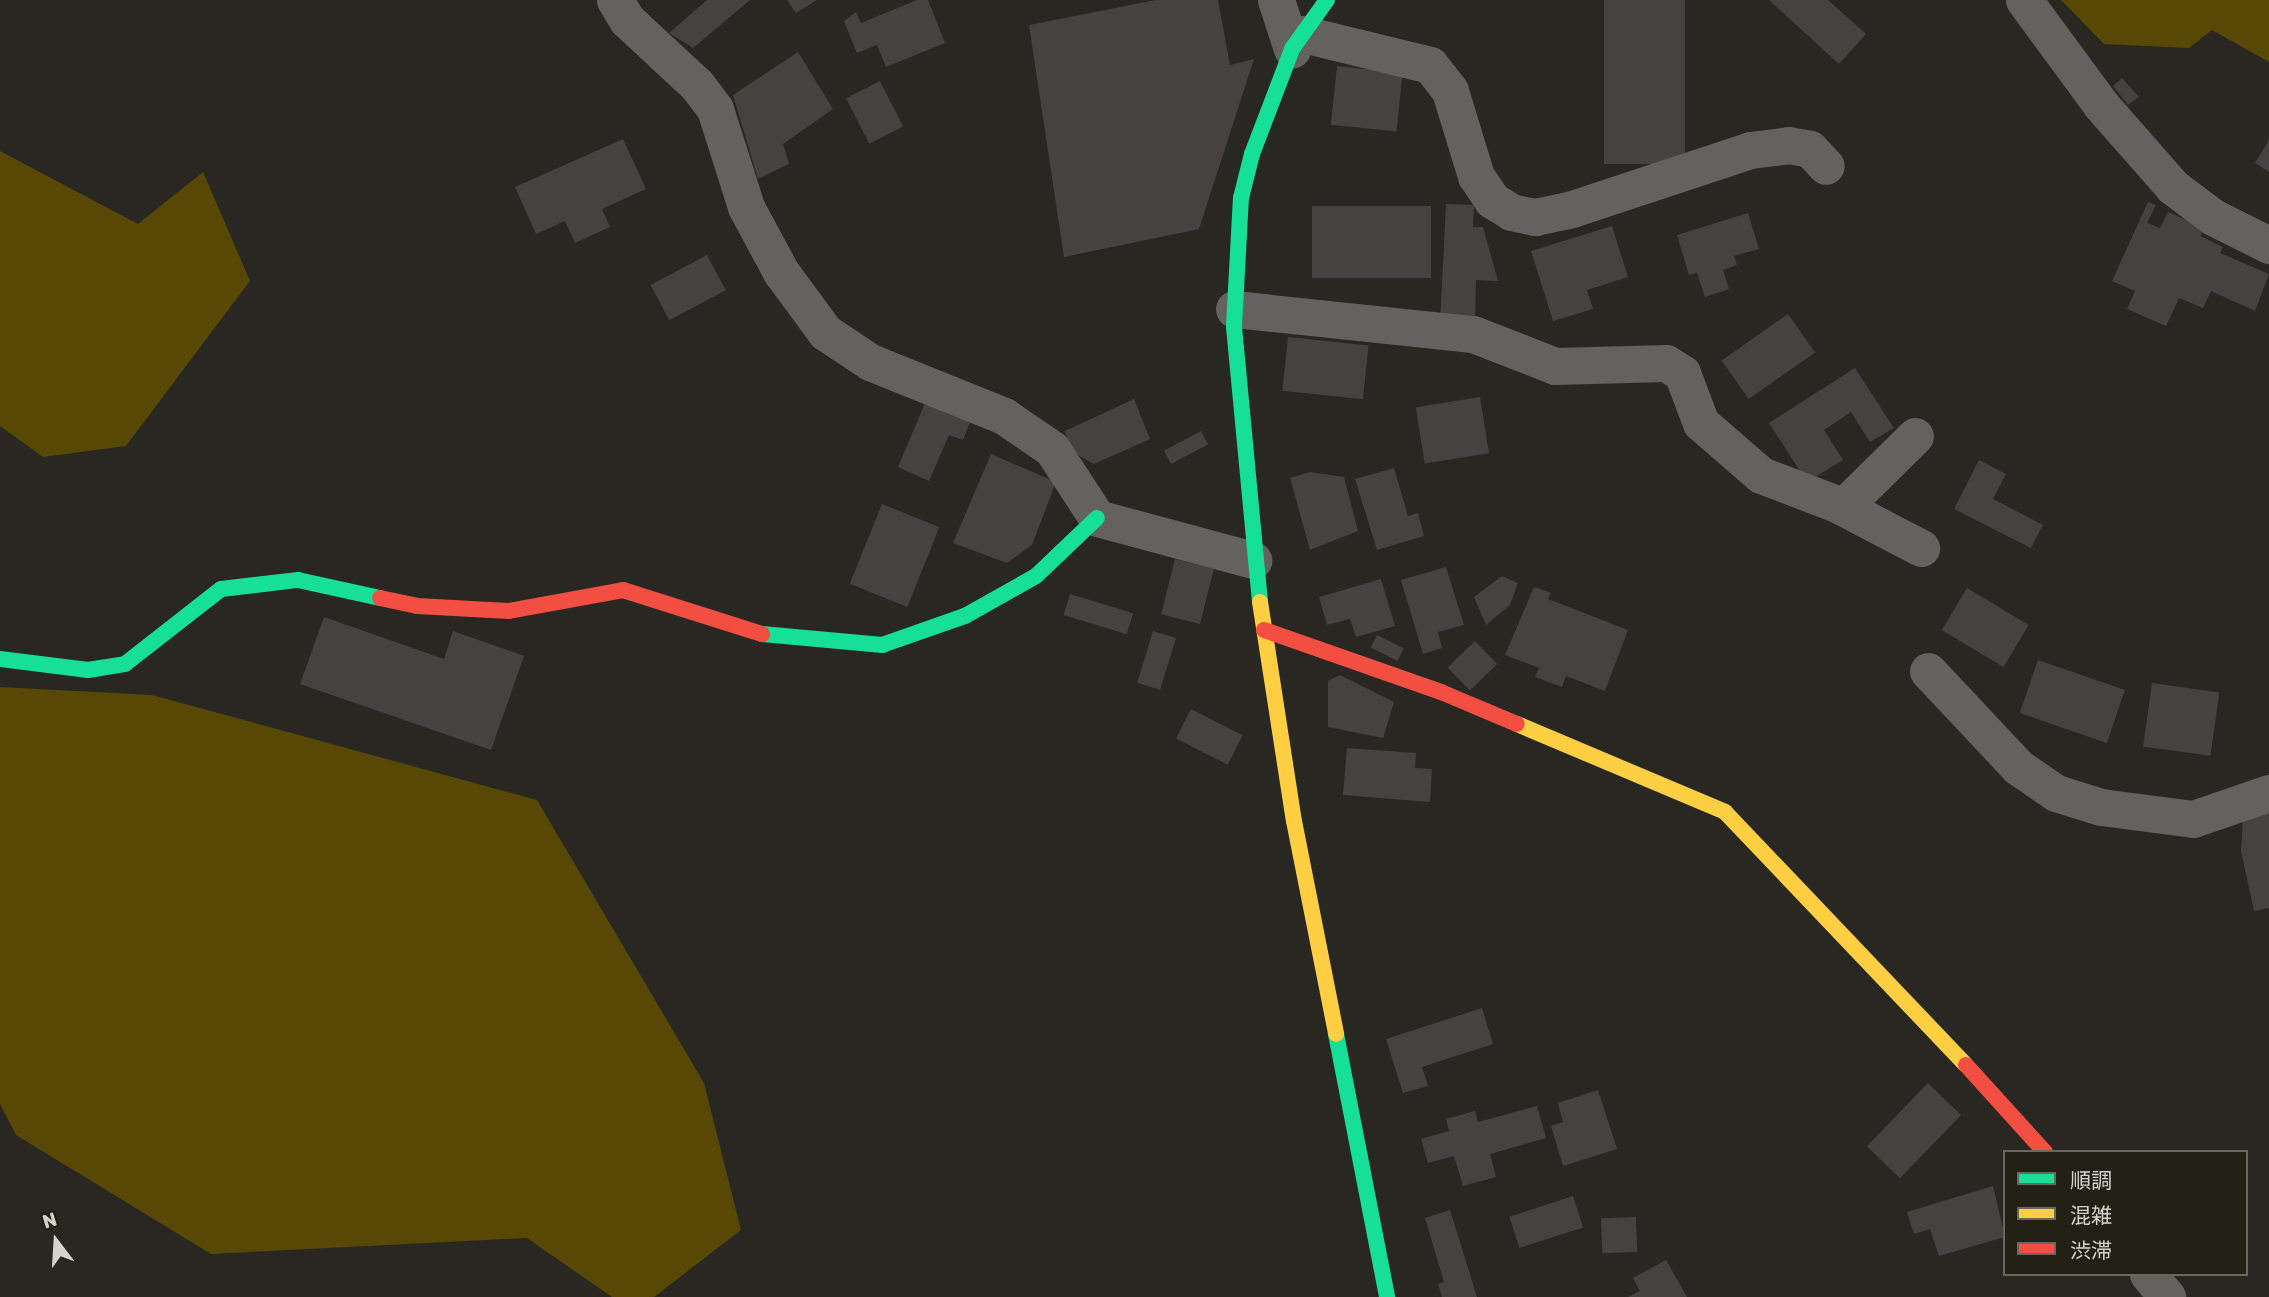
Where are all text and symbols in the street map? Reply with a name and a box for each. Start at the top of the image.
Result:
legend [2003,1150,2248,1276]
text: 順調 [2070,1168,2112,1193]
text: 混雑 [2070,1203,2112,1228]
north arrow [21,1206,91,1276]
text: N [40,1207,60,1233]
text: 渋滞 [2070,1238,2112,1263]

